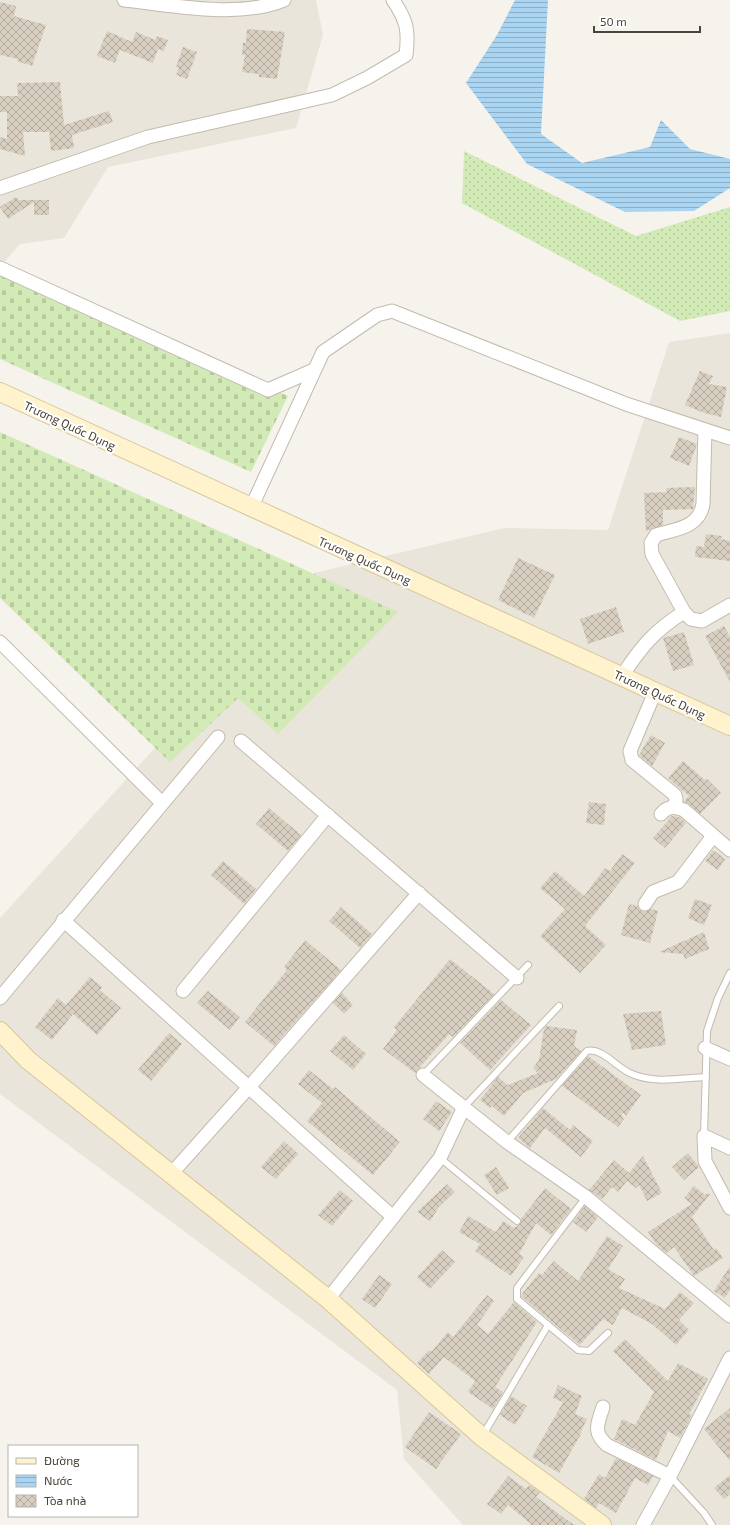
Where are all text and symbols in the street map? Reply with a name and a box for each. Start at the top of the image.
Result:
scale bar [594,8,700,34]
text: 50 m [600,14,627,28]
street label: Trương Quốc Dụng [21,398,118,453]
street label: Trương Quốc Dụng [316,533,414,588]
street label: Trương Quốc Dụng [611,667,708,722]
legend [8,1445,138,1517]
text: Đường [44,1453,80,1467]
text: Nước [44,1473,73,1487]
text: Tòa nhà [44,1493,86,1507]

